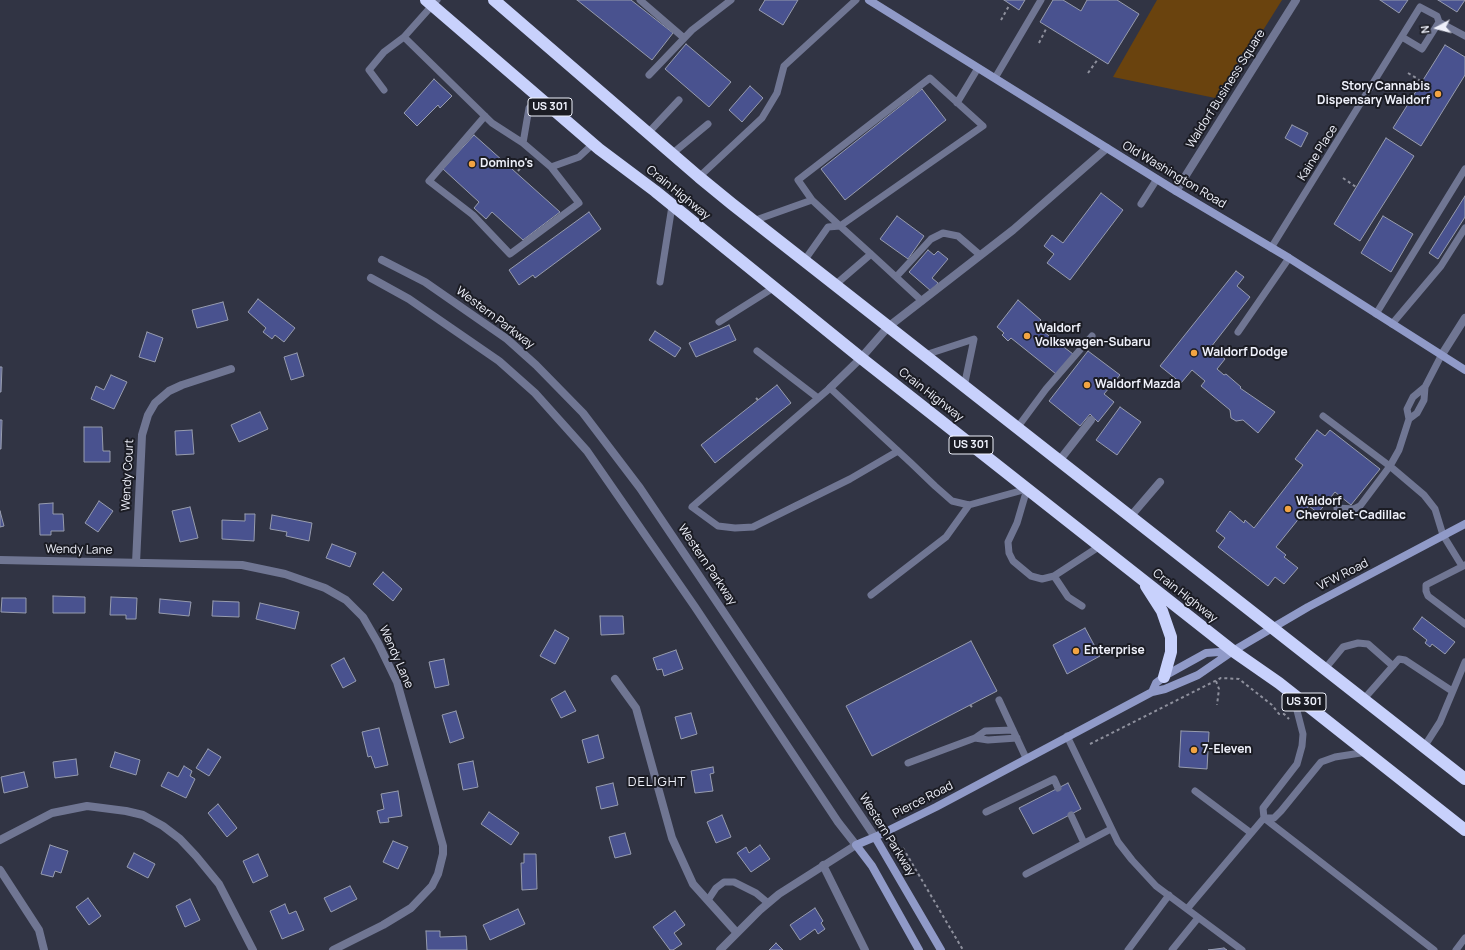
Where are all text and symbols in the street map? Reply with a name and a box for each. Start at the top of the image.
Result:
north arrow [1417,8,1457,48]
text: N [1417,25,1433,34]
street label: Waldorf Business Square [1183,27,1269,151]
place label: Story Cannabis Dispensary Waldorf [1317,80,1430,108]
marker: Story Cannabis Dispensary Waldorf [1433,89,1443,99]
road number: US 301 [528,98,572,116]
street label: Kaine Place [1295,122,1341,184]
street label: Old Washington Road [1120,138,1228,212]
place label: Domino's [480,157,533,171]
marker: Domino's [467,159,477,169]
street label: Crain Highway [643,163,713,223]
street label: Western Parkway [453,284,537,352]
place label: Waldorf Volkswagen-Subaru [1035,322,1150,350]
marker: Waldorf Volkswagen-Subaru [1022,331,1032,341]
place label: Waldorf Dodge [1202,346,1288,360]
marker: Waldorf Dodge [1189,348,1199,358]
street label: Crain Highway [896,365,966,425]
place label: Waldorf Mazda [1095,378,1180,392]
marker: Waldorf Mazda [1082,380,1092,390]
road number: US 301 [949,436,993,454]
street label: Wendy Court [119,439,137,511]
place label: Waldorf Chevrolet-Cadillac [1296,495,1406,523]
marker: Waldorf Chevrolet-Cadillac [1283,504,1293,514]
street label: Western Parkway [675,522,739,608]
street label: Wendy Lane [45,542,113,558]
street label: VFW Road [1315,556,1371,594]
street label: Crain Highway [1150,566,1220,626]
street label: Wendy Lane [376,623,416,691]
place label: Enterprise [1084,644,1145,658]
marker: Enterprise [1071,646,1081,656]
road number: US 301 [1282,693,1326,711]
place label: 7-Eleven [1202,743,1252,757]
marker: 7-Eleven [1189,745,1199,755]
district label: DELIGHT [628,774,686,790]
street label: Pierce Road [891,779,955,821]
street label: Western Parkway [856,791,918,879]

